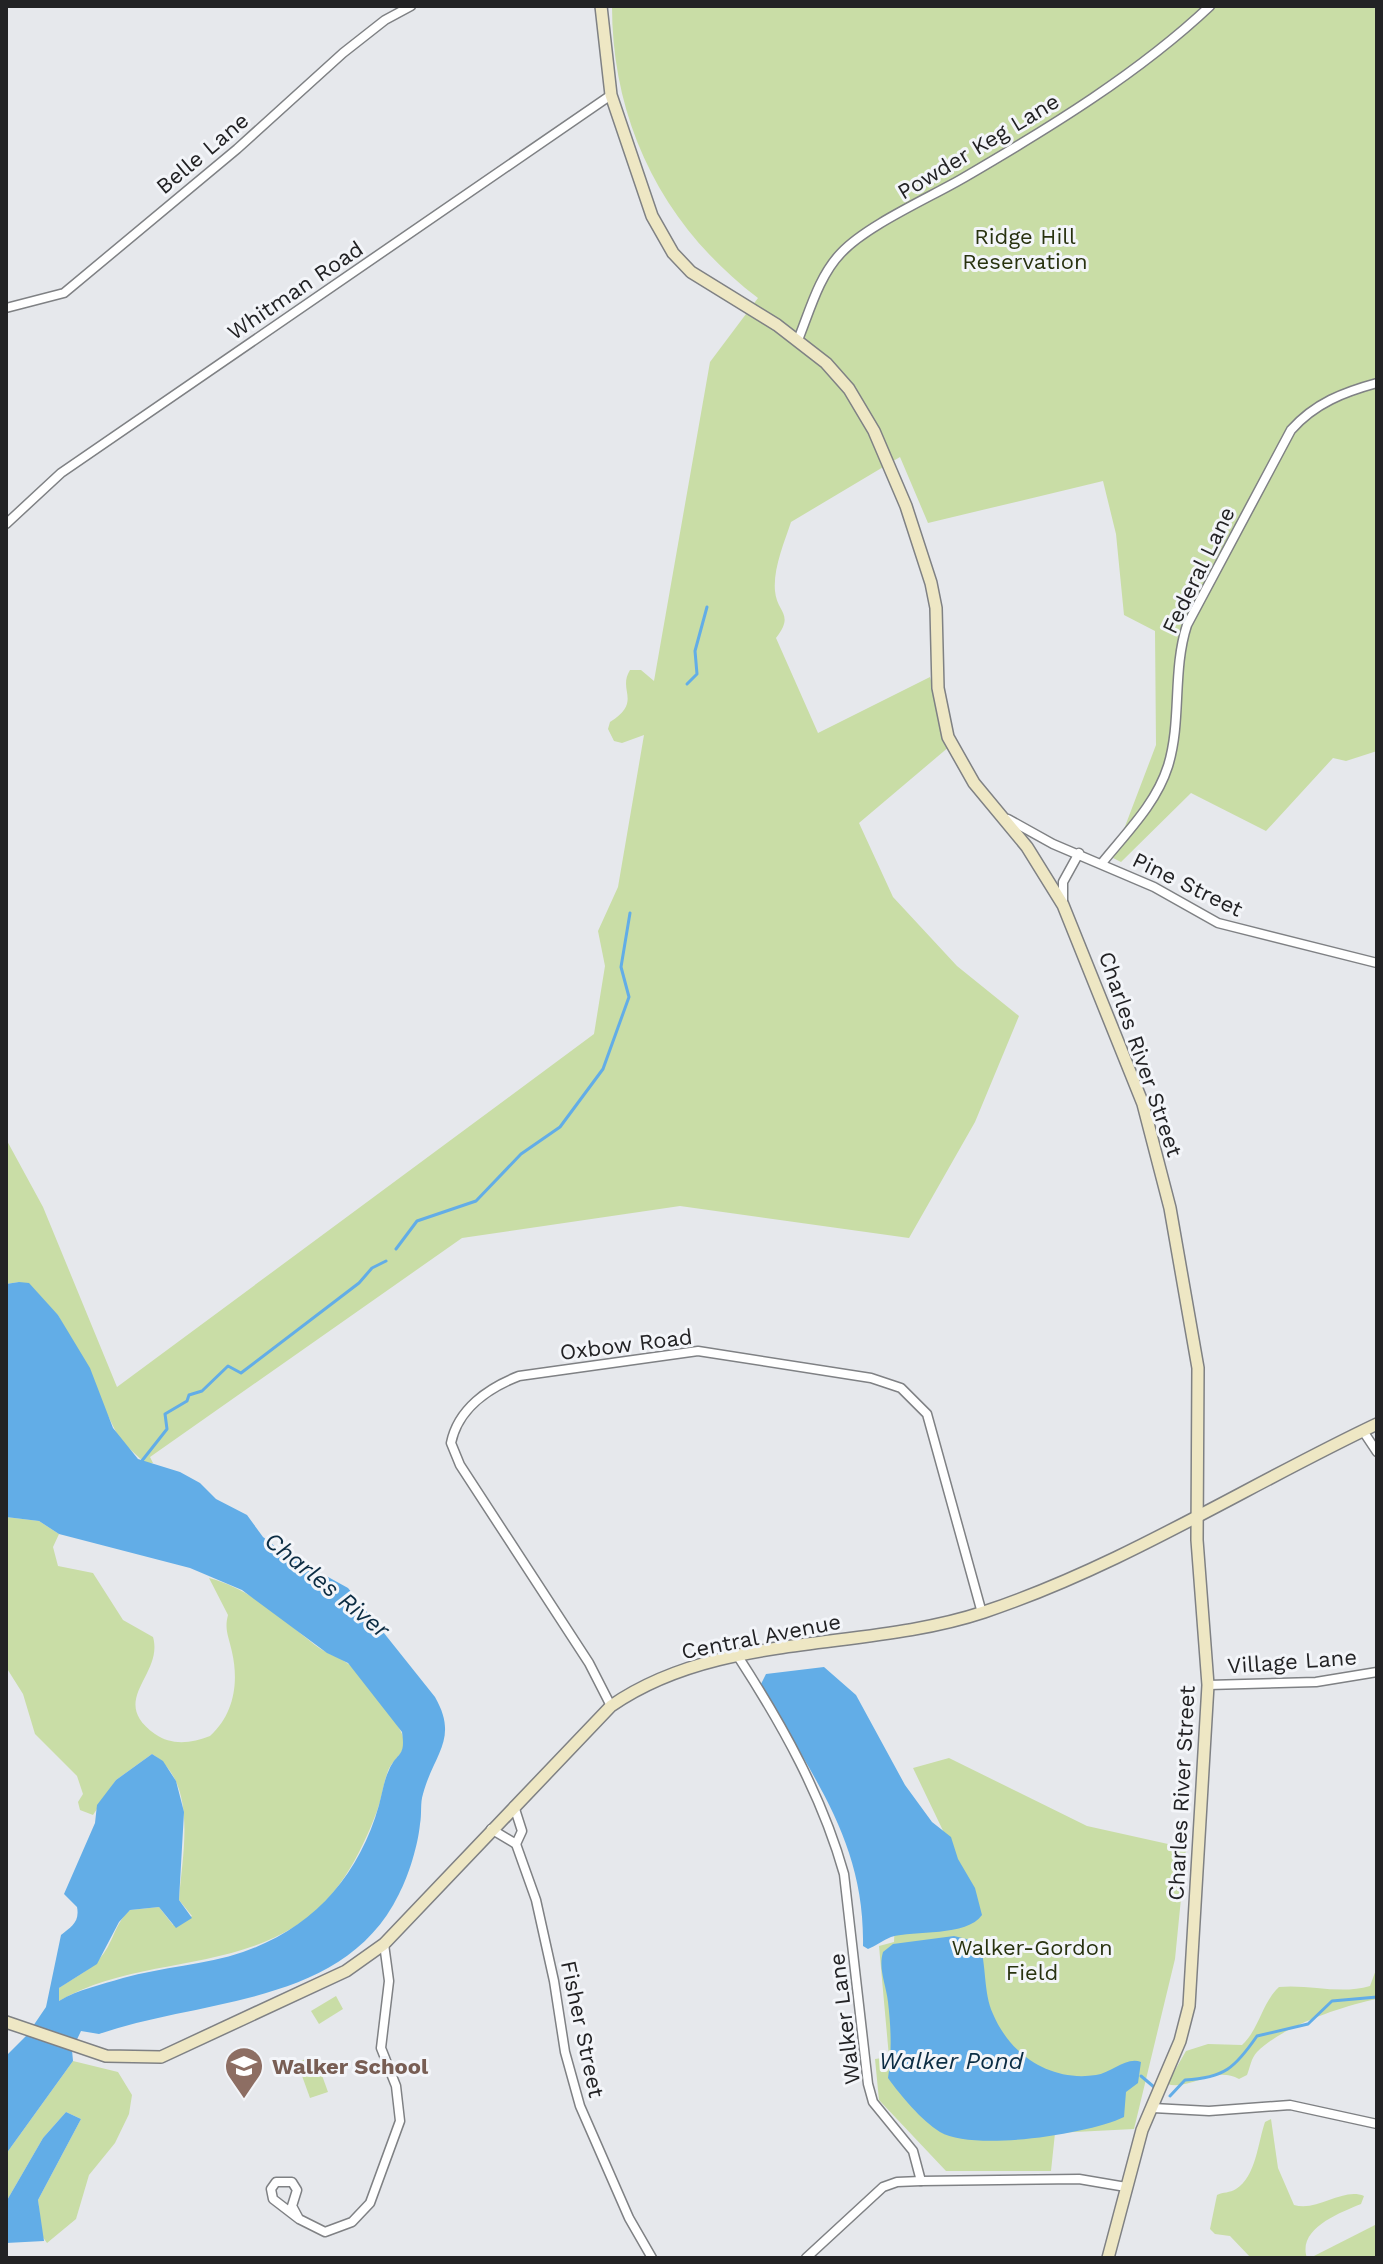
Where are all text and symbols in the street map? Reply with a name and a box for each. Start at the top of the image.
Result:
street label: Powder Keg Lane [893,88,1064,205]
street label: Belle Lane [151,108,254,199]
park label: Ridge Hill Reservation [962,224,1088,274]
street label: Whitman Road [223,236,368,345]
street label: Federal Lane [1157,503,1240,638]
street label: Pine Street [1129,847,1247,922]
street label: Charles River Street [1094,948,1187,1160]
street label: Oxbow Road [558,1324,694,1365]
water label: Charles River [259,1526,396,1645]
street label: Central Avenue [679,1609,843,1664]
street label: Village Lane [1226,1644,1358,1678]
street label: Charles River Street [1163,1685,1200,1901]
park label: Walker-Gordon Field [951,1935,1113,1985]
street label: Walker Lane [824,1952,865,2086]
street label: Fisher Street [556,1958,609,2100]
school or university icon: Walker School [223,2045,265,2100]
water label: Walker Pond [879,2047,1025,2075]
place label: Walker School [272,2054,429,2079]

